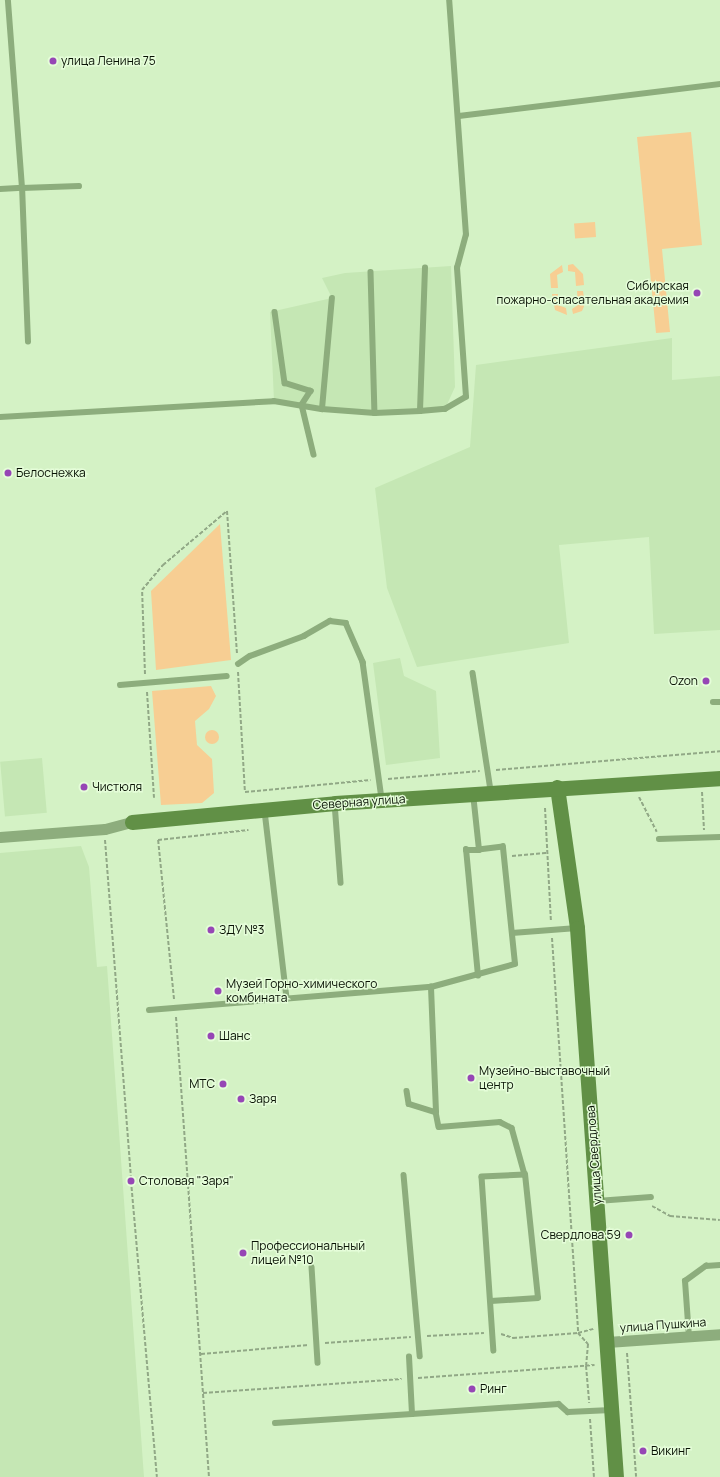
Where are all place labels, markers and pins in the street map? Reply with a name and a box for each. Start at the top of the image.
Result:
place label: улица Ленина 75 [61,54,156,68]
marker: улица Ленина 75 [48,56,58,66]
place label: Сибирская пожарно-спасательная академия [497,279,689,307]
marker: Сибирская пожарно-спасательная академия [692,288,702,298]
place label: Белоснежка [16,466,86,480]
marker: Белоснежка [3,468,13,478]
place label: Ozon [669,674,698,688]
marker: Ozon [701,676,711,686]
place label: Чистюля [92,780,142,794]
marker: Чистюля [79,782,89,792]
place label: ЗДУ №3 [219,923,265,937]
marker: ЗДУ №3 [206,925,216,935]
place label: Музей Горно-химического комбината [226,977,377,1005]
marker: Музей Горно-химического комбината [213,986,223,996]
place label: Шанс [219,1029,250,1043]
marker: Шанс [206,1031,216,1041]
place label: Музейно-выставочный центр [479,1064,610,1092]
marker: Музейно-выставочный центр [466,1073,476,1083]
place label: МТС [189,1077,215,1091]
marker: МТС [218,1079,228,1089]
place label: Заря [249,1092,277,1106]
marker: Заря [236,1094,246,1104]
place label: Столовая "Заря" [139,1174,234,1188]
marker: Столовая "Заря" [126,1176,136,1186]
place label: Свердлова 59 [541,1228,621,1242]
marker: Свердлова 59 [624,1230,634,1240]
place label: Профессиональный лицей №10 [251,1239,365,1267]
marker: Профессиональный лицей №10 [238,1248,248,1258]
place label: Ринг [480,1382,507,1396]
marker: Ринг [467,1384,477,1394]
place label: Викинг [651,1444,691,1458]
marker: Викинг [638,1446,648,1456]

